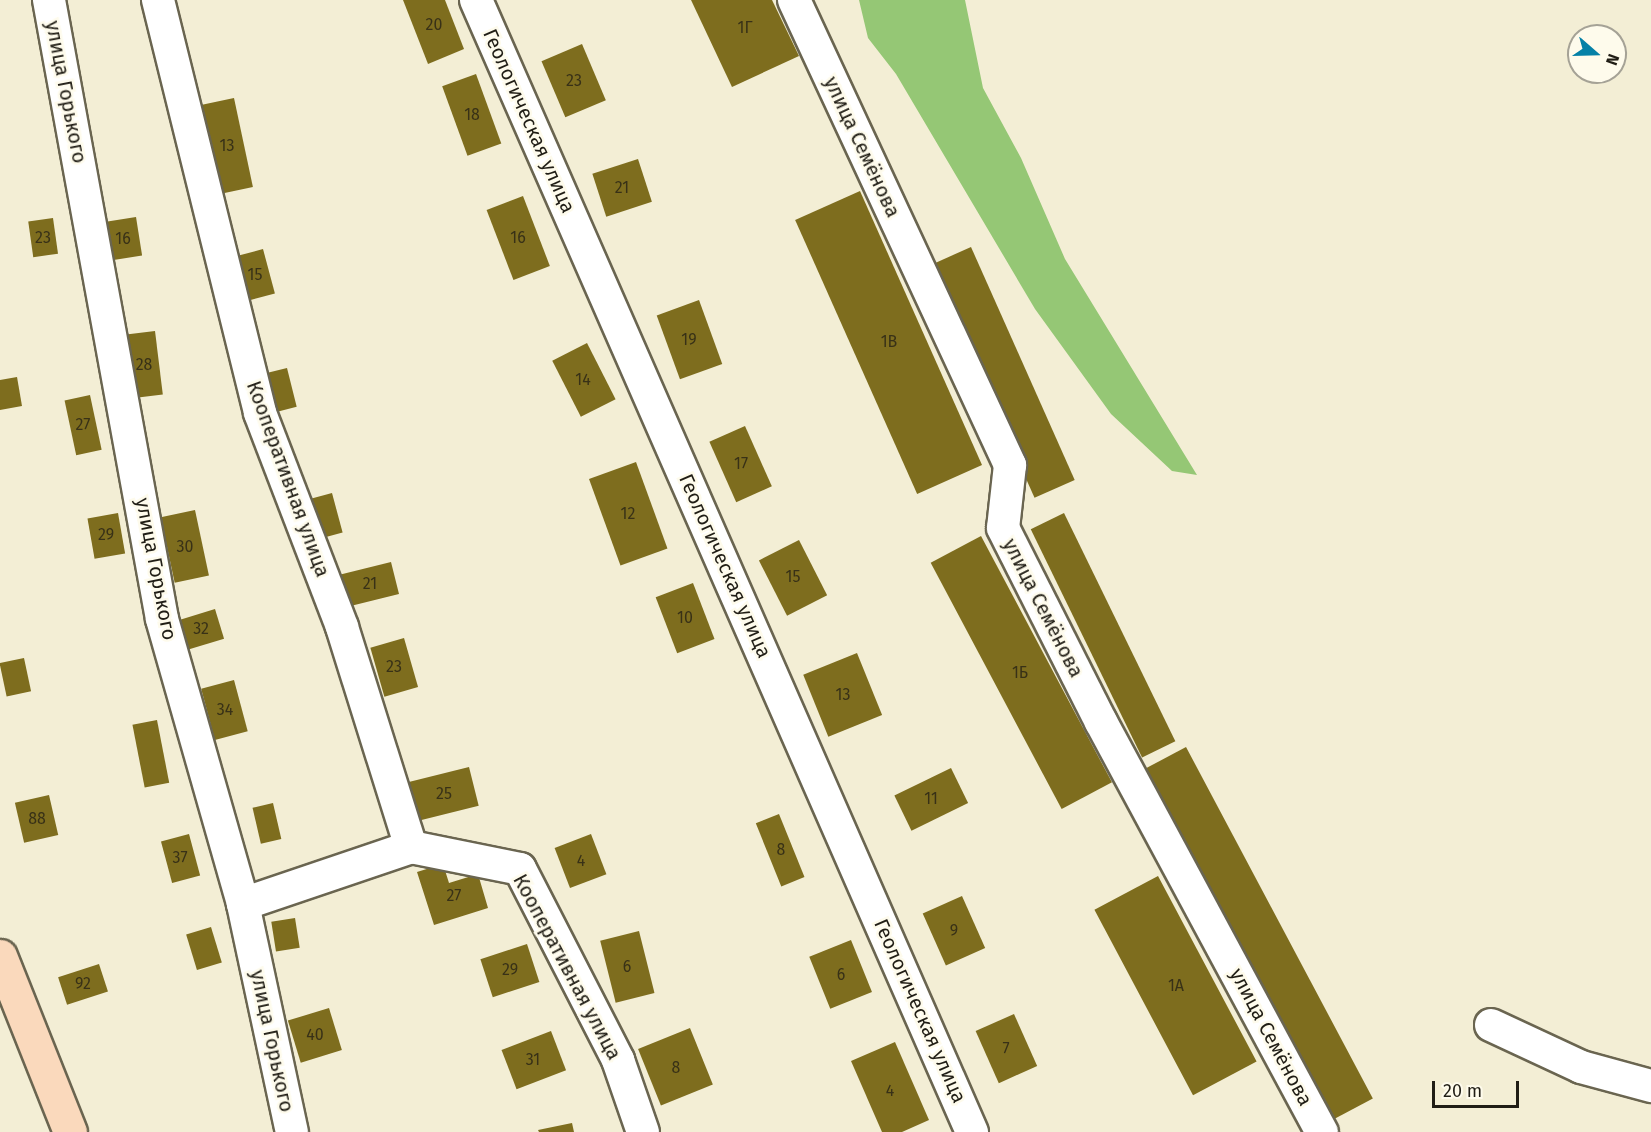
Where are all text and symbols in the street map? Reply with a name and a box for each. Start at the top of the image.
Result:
house number: 20 [426,15,442,35]
house number: 1Г [737,18,753,38]
street label: улица Горького [40,19,92,165]
north arrow [1567,24,1627,84]
street label: Геологическая улица [478,25,580,217]
text: N [1602,51,1623,68]
house number: 23 [566,71,582,91]
street label: улица Семёнова [819,73,905,221]
house number: 18 [464,105,480,125]
house number: 13 [220,136,234,156]
house number: 21 [615,178,629,198]
house number: 23 [35,228,51,248]
house number: 16 [510,228,526,248]
house number: 16 [115,229,131,249]
house number: 15 [248,265,262,285]
house number: 19 [681,330,697,350]
house number: 1В [881,332,897,352]
house number: 28 [136,355,152,375]
house number: 14 [575,370,591,390]
street label: Кооперативная улица [241,378,335,580]
house number: 27 [76,415,90,435]
house number: 17 [734,454,748,474]
street label: Геологическая улица [674,470,776,662]
street label: улица Горького [130,496,182,642]
house number: 12 [621,504,635,524]
house number: 29 [98,525,114,545]
street label: улица Семёнова [998,535,1088,681]
house number: 30 [177,537,193,557]
house number: 15 [786,567,800,587]
house number: 21 [363,574,377,594]
house number: 10 [677,608,693,628]
house number: 32 [193,619,209,639]
house number: 23 [386,657,402,677]
house number: 1Б [1012,663,1028,683]
house number: 13 [836,685,850,705]
house number: 34 [217,700,233,720]
house number: 25 [436,784,452,804]
house number: 11 [924,789,938,809]
house number: 88 [28,809,46,829]
house number: 8 [777,840,785,860]
house number: 37 [172,848,188,868]
house number: 4 [577,851,585,871]
street label: Кооперативная улица [508,870,626,1064]
house number: 27 [447,886,461,906]
street label: Геологическая улица [869,915,971,1107]
house number: 9 [950,921,958,941]
house number: 6 [623,957,631,977]
house number: 29 [502,960,518,980]
street label: улица Семёнова [1225,964,1317,1110]
house number: 6 [837,965,845,985]
street label: улица Горького [245,968,299,1114]
house number: 92 [75,974,91,994]
house number: 1А [1168,976,1184,996]
house number: 40 [306,1025,324,1045]
house number: 7 [1002,1039,1010,1059]
house number: 31 [526,1050,540,1070]
house number: 8 [672,1058,680,1078]
scale bar [1435,1069,1522,1107]
text: 20 m [1443,1080,1482,1102]
house number: 4 [886,1081,894,1101]

